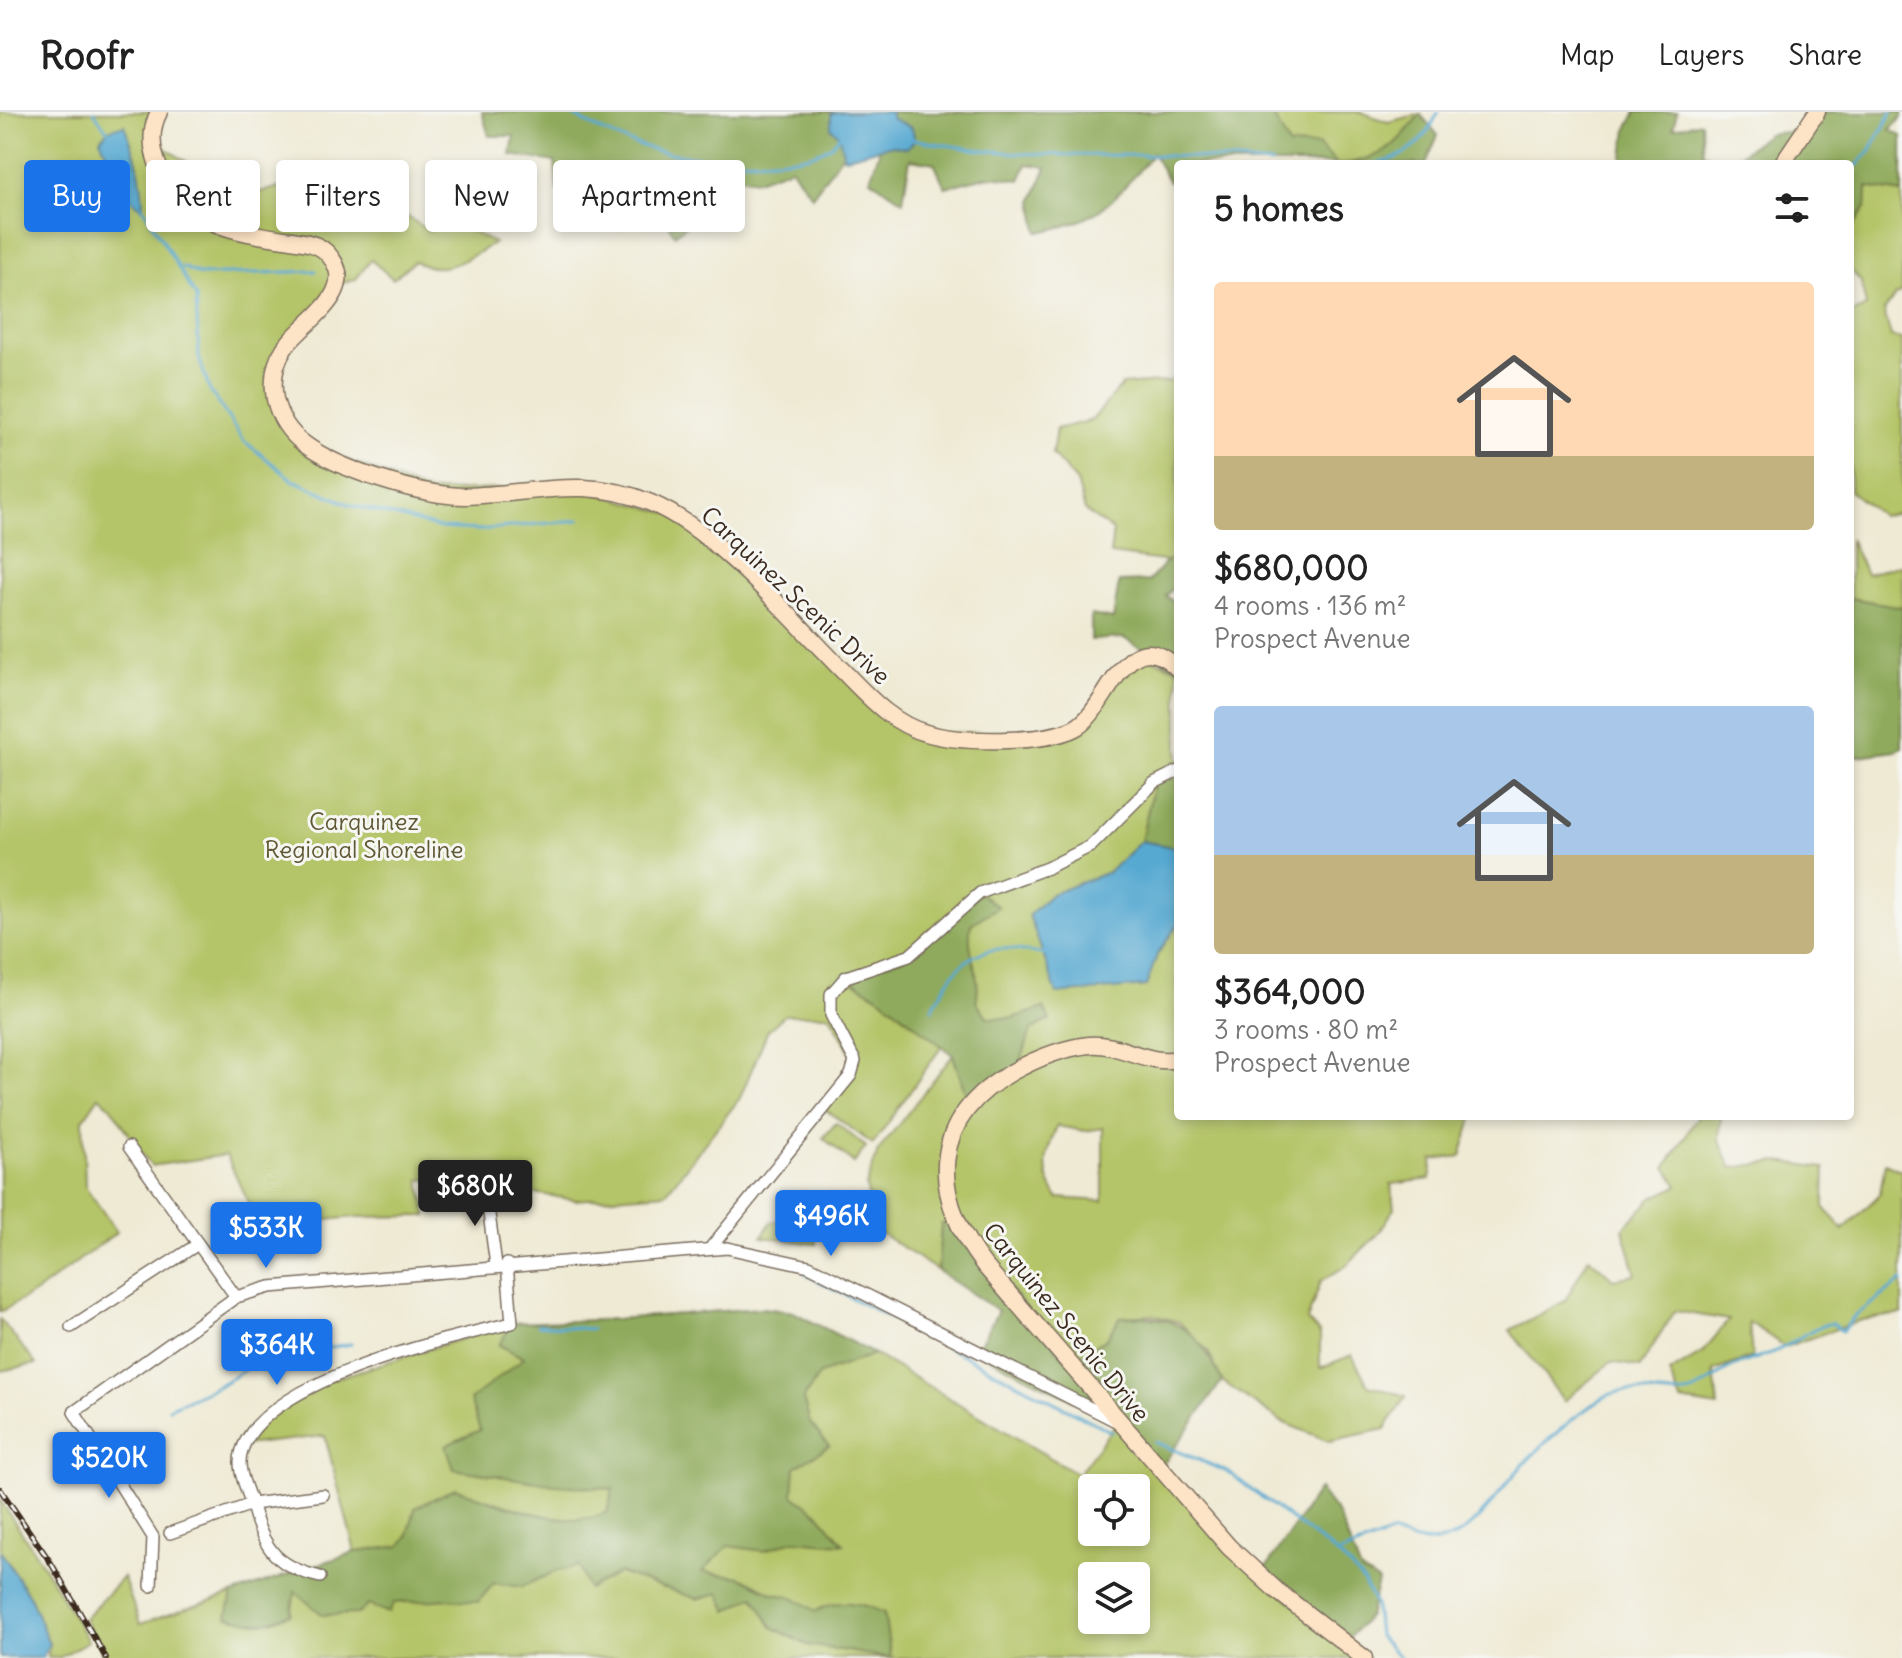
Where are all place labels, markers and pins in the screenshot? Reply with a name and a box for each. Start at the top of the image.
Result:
pin: $680K [419,1160,531,1228]
pin: $496K [775,1190,887,1258]
pin: $533K [210,1202,322,1270]
pin: $364K [221,1319,333,1387]
pin: $520K [53,1432,165,1500]

